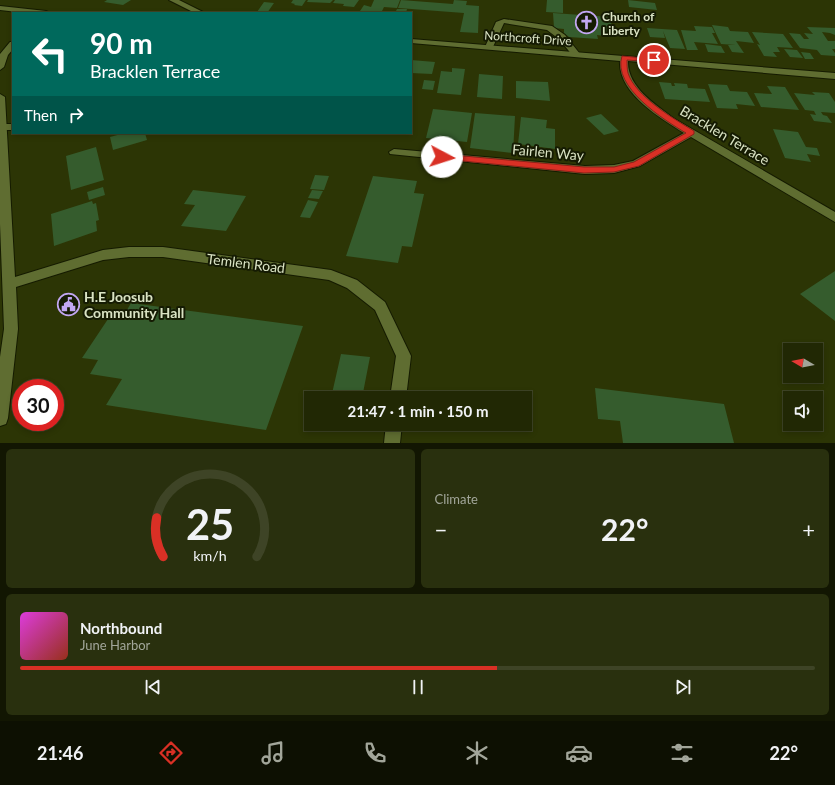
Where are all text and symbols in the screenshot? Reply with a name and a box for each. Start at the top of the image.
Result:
place label: Church of Liberty [602,9,655,38]
church icon: Church of Liberty [574,10,600,36]
text: 90 m [90,26,153,60]
street label: Northcroft Drive [484,27,572,49]
icon: left [24,28,76,80]
pin [637,43,671,77]
icon: arrive [643,49,665,71]
text: Bracklen Terrace [90,60,220,82]
street label: Bracklen Terrace [677,102,773,168]
icon: right [65,104,87,126]
text: Then [24,106,57,124]
position arrow [421,136,463,178]
street label: Fairlen Way [511,140,585,164]
street label: Temlen Road [206,250,286,276]
place label: H.E Joosub Community Hall [84,288,184,321]
public building icon: H.E Joosub Community Hall [56,291,82,317]
north arrow [783,343,823,383]
map controls [783,343,823,431]
speed limit sign: 30 [12,379,64,431]
button: sound [783,391,823,431]
text: 21:47 · 1 min · 150 m [348,402,488,420]
text: Climate [435,491,478,507]
text: 25 [186,498,234,548]
text: 22° [601,511,648,547]
text: − [435,516,447,543]
text: + [802,516,815,543]
text: km/h [194,546,227,563]
text: Northbound [80,619,162,637]
text: June Harbor [80,637,150,653]
icon: previous [142,676,164,698]
icon: pause [407,676,429,698]
icon: next [672,676,694,698]
icon: directions [157,739,185,767]
icon: music [259,739,287,767]
icon: phone [361,739,389,767]
icon: climate [463,739,491,767]
icon: car [565,739,593,767]
icon: filters [668,739,696,767]
text: 21:46 [37,742,83,764]
text: 22° [770,742,798,764]

